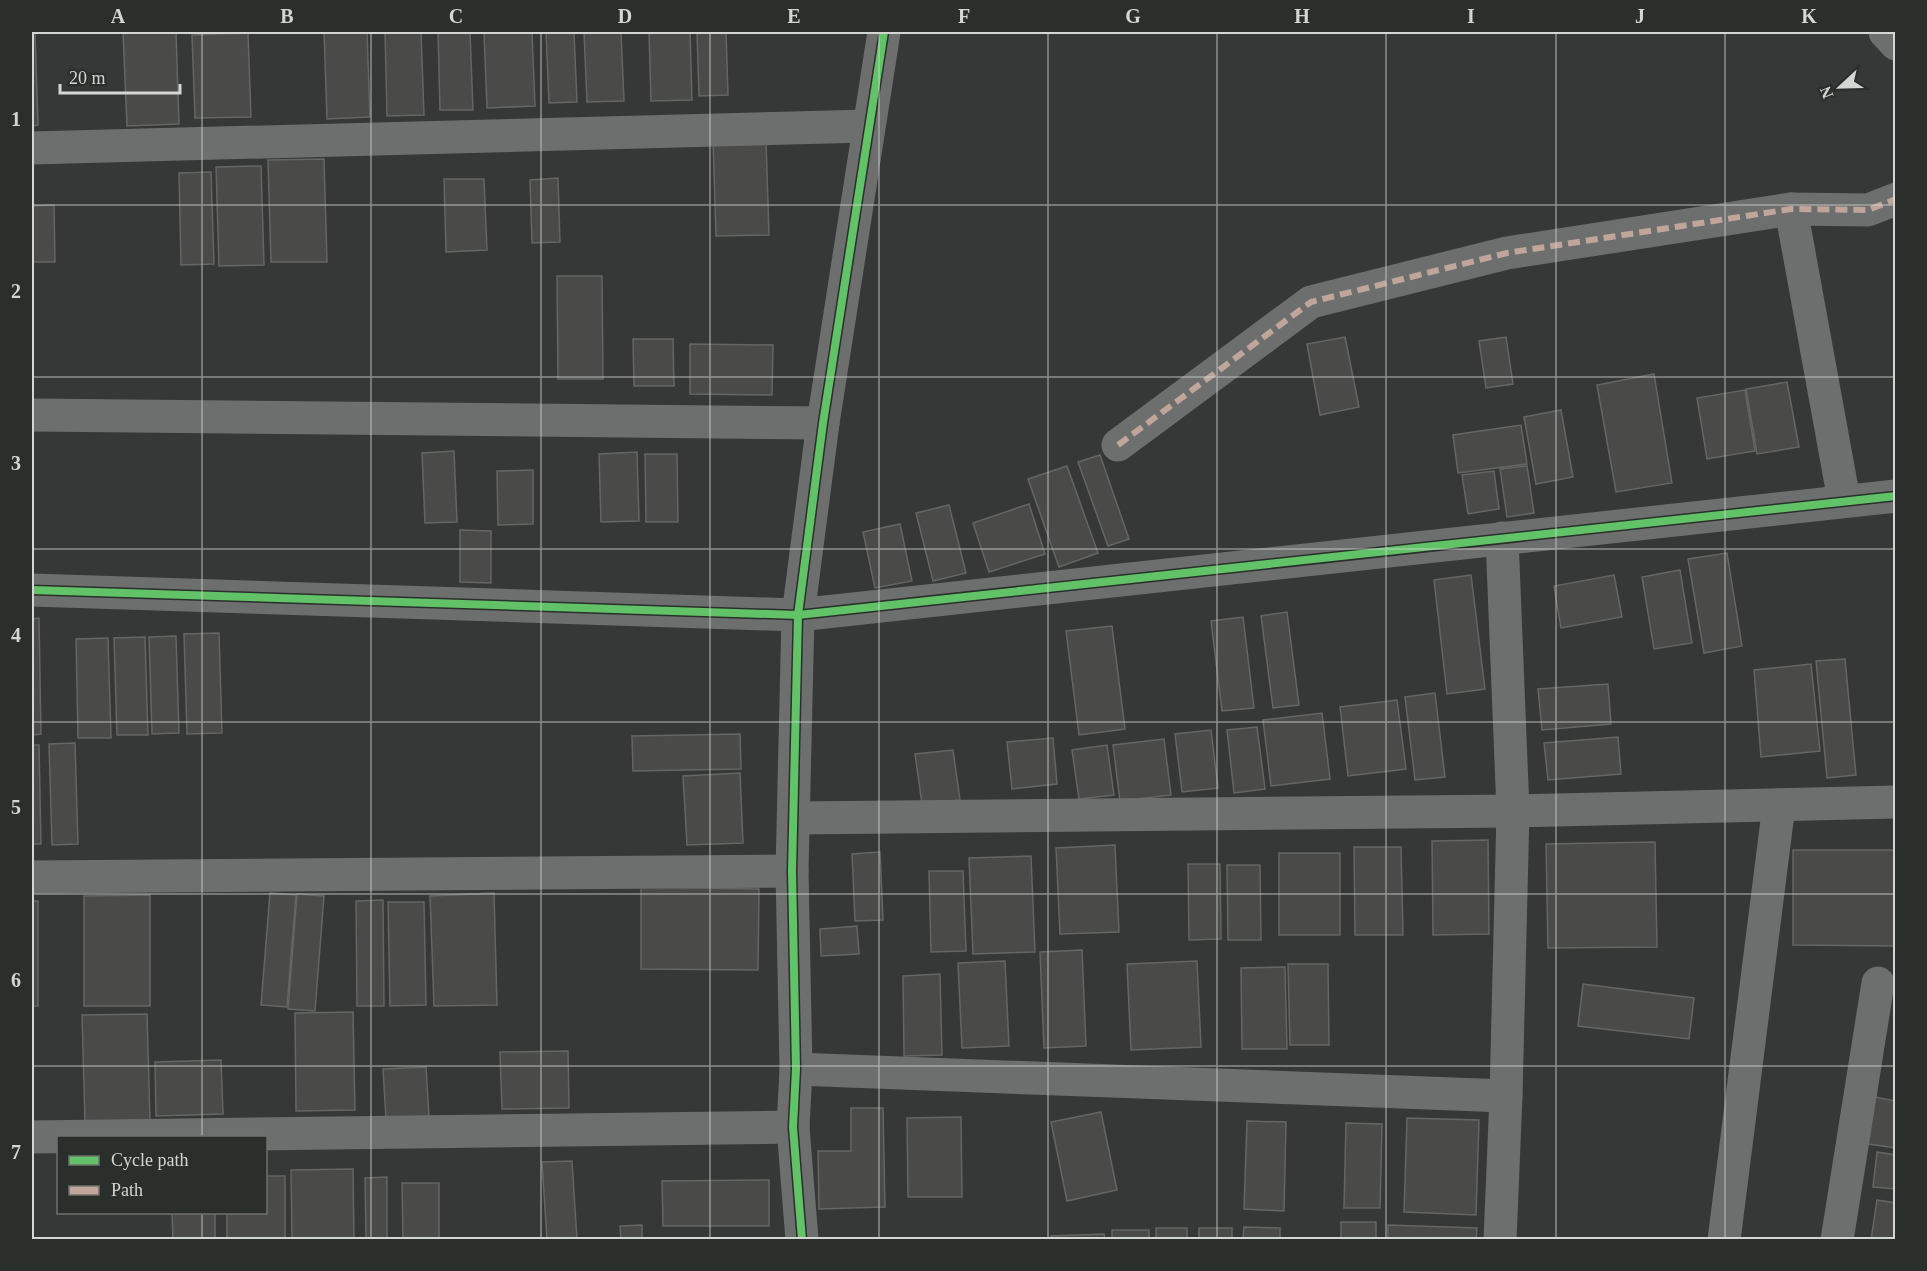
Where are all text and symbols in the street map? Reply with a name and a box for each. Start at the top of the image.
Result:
text: A [111,5,126,27]
text: B [280,5,294,27]
text: C [449,5,463,27]
text: D [618,5,632,27]
text: E [787,5,801,27]
text: F [958,5,970,27]
text: G [1125,5,1141,27]
text: H [1294,5,1310,27]
text: I [1467,5,1475,27]
text: J [1635,5,1645,27]
text: K [1801,5,1817,27]
scale bar [60,57,180,95]
north arrow [1810,57,1870,117]
text: 20 m [69,68,106,88]
text: N [1816,83,1837,101]
text: 1 [11,108,21,130]
text: 2 [11,280,21,302]
text: 3 [11,452,21,474]
text: 4 [11,624,21,646]
text: 5 [11,796,21,818]
text: 6 [11,969,21,991]
legend [57,1136,267,1214]
text: 7 [11,1141,21,1163]
text: Cycle path [111,1150,188,1170]
text: Path [111,1180,143,1200]

